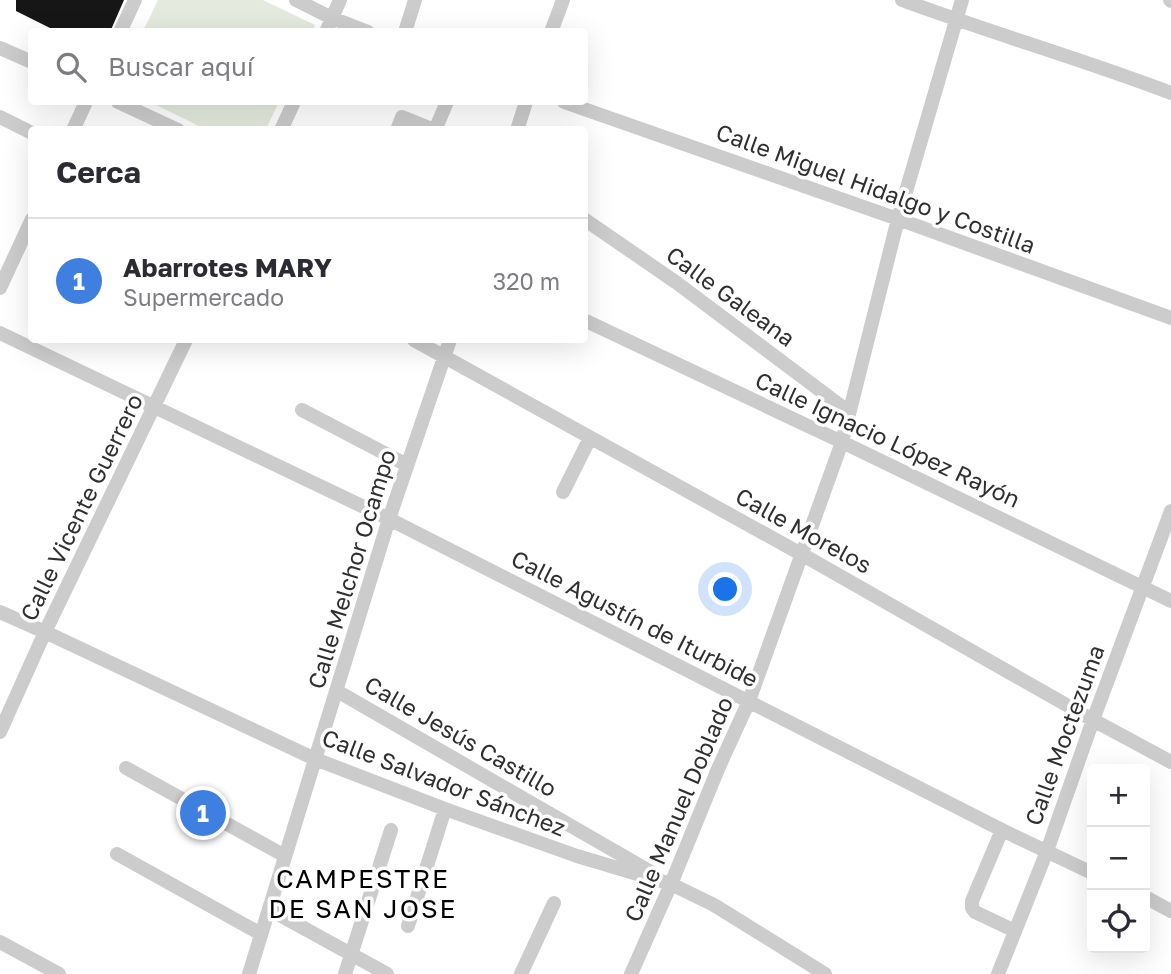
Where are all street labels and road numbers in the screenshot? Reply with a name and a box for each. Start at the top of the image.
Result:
street label: Calle Miguel Hidalgo y Costilla [713,117,1039,259]
street label: Calle Galeana [661,240,801,352]
street label: Calle Ignacio López Rayón [751,365,1025,513]
street label: Calle Vicente Guerrero [14,389,148,625]
street label: Calle Melchor Ocampo [301,446,401,692]
street label: Calle Morelos [731,481,877,579]
street label: Calle Agustín de Iturbide [507,543,763,693]
street label: Calle Moctezuma [1018,641,1110,829]
street label: Calle Jesús Castillo [360,670,562,802]
street label: Calle Manuel Doblado [618,692,738,926]
street label: Calle Salvador Sánchez [318,723,570,841]

